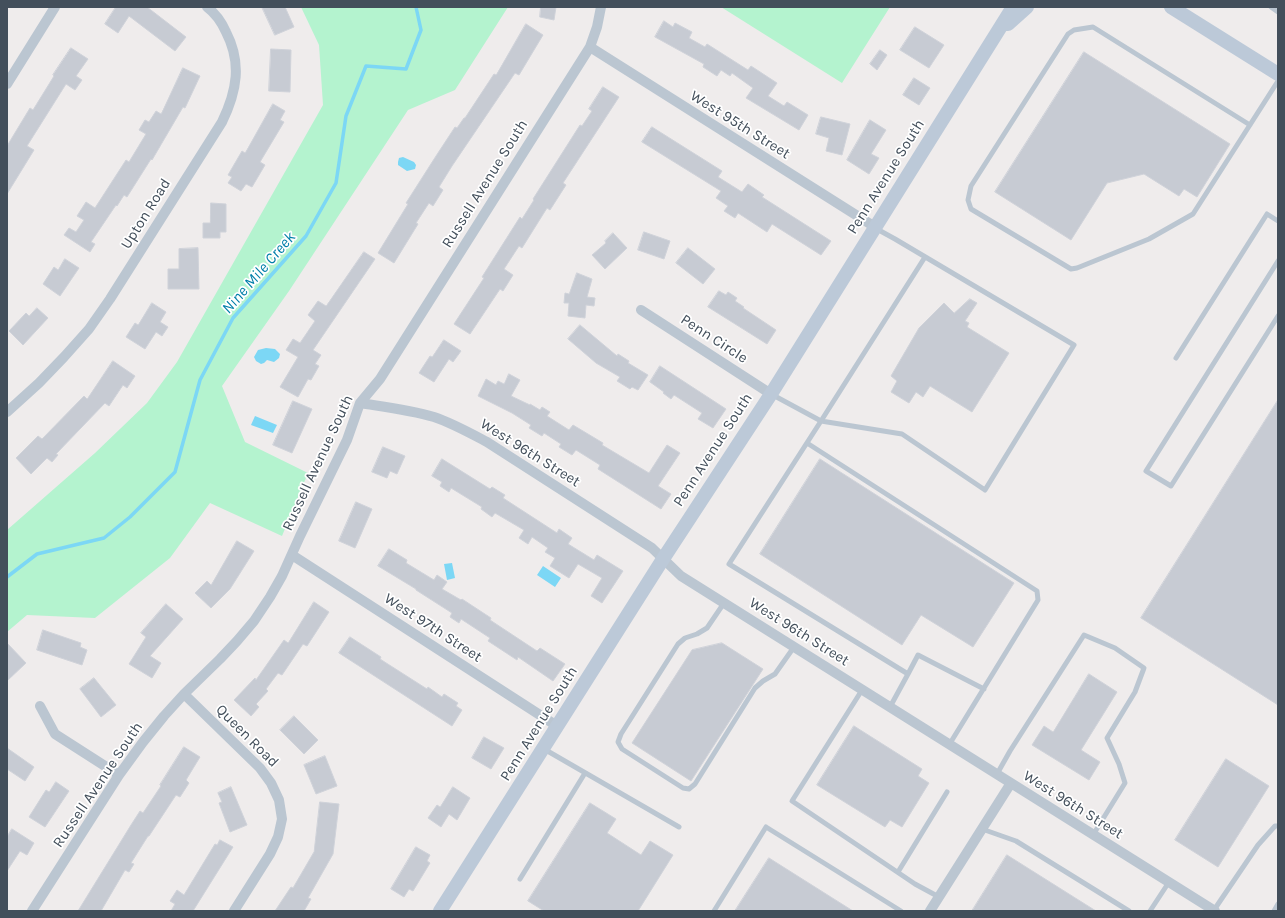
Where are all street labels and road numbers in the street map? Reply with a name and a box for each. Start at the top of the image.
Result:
street label: West 95th Street [687,87,793,163]
street label: Penn Avenue South [843,116,929,238]
street label: Russell Avenue South [438,117,532,251]
street label: Upton Road [117,176,175,252]
street label: Penn Circle [677,311,751,367]
street label: Penn Avenue South [670,390,756,510]
street label: Russell Avenue South [279,392,357,534]
street label: West 96th Street [477,415,583,491]
street label: West 97th Street [381,590,485,666]
street label: West 96th Street [746,594,852,670]
street label: Penn Avenue South [496,663,582,785]
street label: Queen Road [212,701,282,771]
street label: Russell Avenue South [49,719,147,851]
street label: West 96th Street [1020,767,1126,843]

